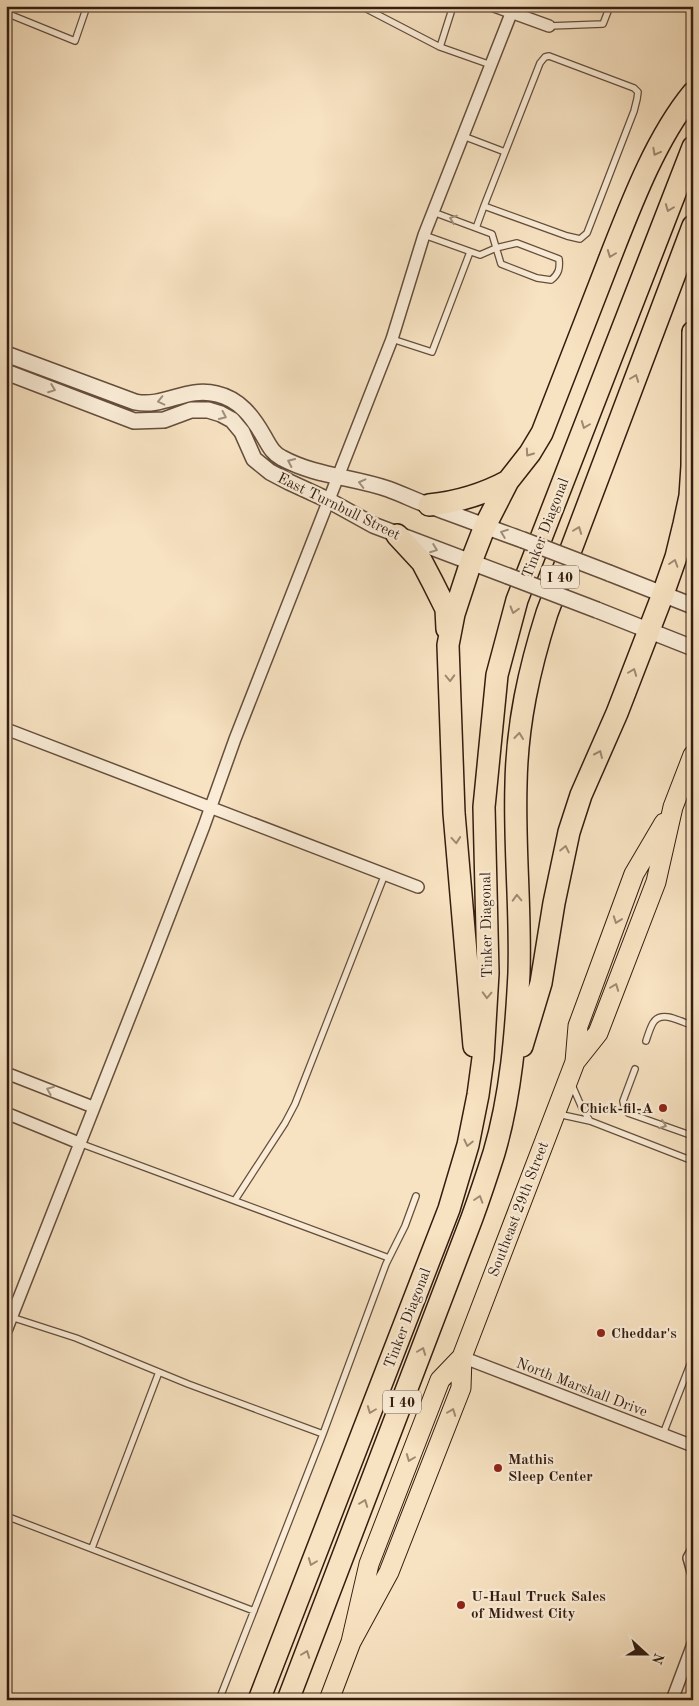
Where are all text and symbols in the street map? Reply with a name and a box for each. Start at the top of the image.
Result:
one-way arrow [652,147,662,156]
one-way arrow [665,204,675,212]
one-way arrow [449,215,458,226]
one-way arrow [607,249,618,258]
one-way arrow [629,374,639,382]
one-way arrow [47,383,56,394]
one-way arrow [156,395,165,406]
one-way arrow [218,410,227,420]
one-way arrow [581,420,591,429]
one-way arrow [526,447,535,456]
one-way arrow [287,458,296,468]
street label: East Turnbull Street [275,471,402,544]
street label: Tinker Diagonal [520,476,572,581]
one-way arrow [357,478,366,489]
one-way arrow [572,526,582,534]
one-way arrow [500,529,509,539]
one-way arrow [429,542,438,553]
one-way arrow [668,559,678,567]
road number: I 40 [541,566,579,588]
one-way arrow [509,605,520,614]
one-way arrow [627,668,637,677]
one-way arrow [444,674,455,682]
one-way arrow [513,731,524,739]
one-way arrow [593,750,603,759]
one-way arrow [450,837,461,845]
one-way arrow [559,845,570,854]
street label: Tinker Diagonal [479,872,496,978]
one-way arrow [512,894,523,902]
one-way arrow [613,915,623,924]
one-way arrow [609,983,619,992]
one-way arrow [482,992,493,1000]
one-way arrow [46,1086,55,1096]
place label: Chick-fil-A [579,1102,653,1117]
marker: Chick-fil-A [657,1102,669,1114]
one-way arrow [658,1119,667,1129]
one-way arrow [463,1138,474,1147]
street label: Southeast 29th Street [487,1140,552,1279]
one-way arrow [473,1195,483,1203]
street label: Tinker Diagonal [382,1266,434,1371]
marker: Cheddar's [595,1327,607,1339]
place label: Cheddar's [611,1327,677,1342]
one-way arrow [416,1347,426,1356]
street label: North Marshall Drive [514,1356,649,1420]
road number: I 40 [383,1390,421,1414]
one-way arrow [367,1405,377,1414]
one-way arrow [446,1408,456,1417]
place label: Mathis Sleep Center [508,1453,593,1485]
one-way arrow [406,1454,416,1462]
marker: Mathis Sleep Center [492,1462,504,1474]
one-way arrow [358,1499,368,1507]
one-way arrow [308,1557,319,1566]
place label: U-Haul Truck Sales of Midwest City [471,1590,606,1622]
marker: U-Haul Truck Sales of Midwest City [455,1599,467,1611]
north arrow [622,1628,672,1678]
one-way arrow [300,1650,310,1659]
text: N [649,1651,666,1666]

